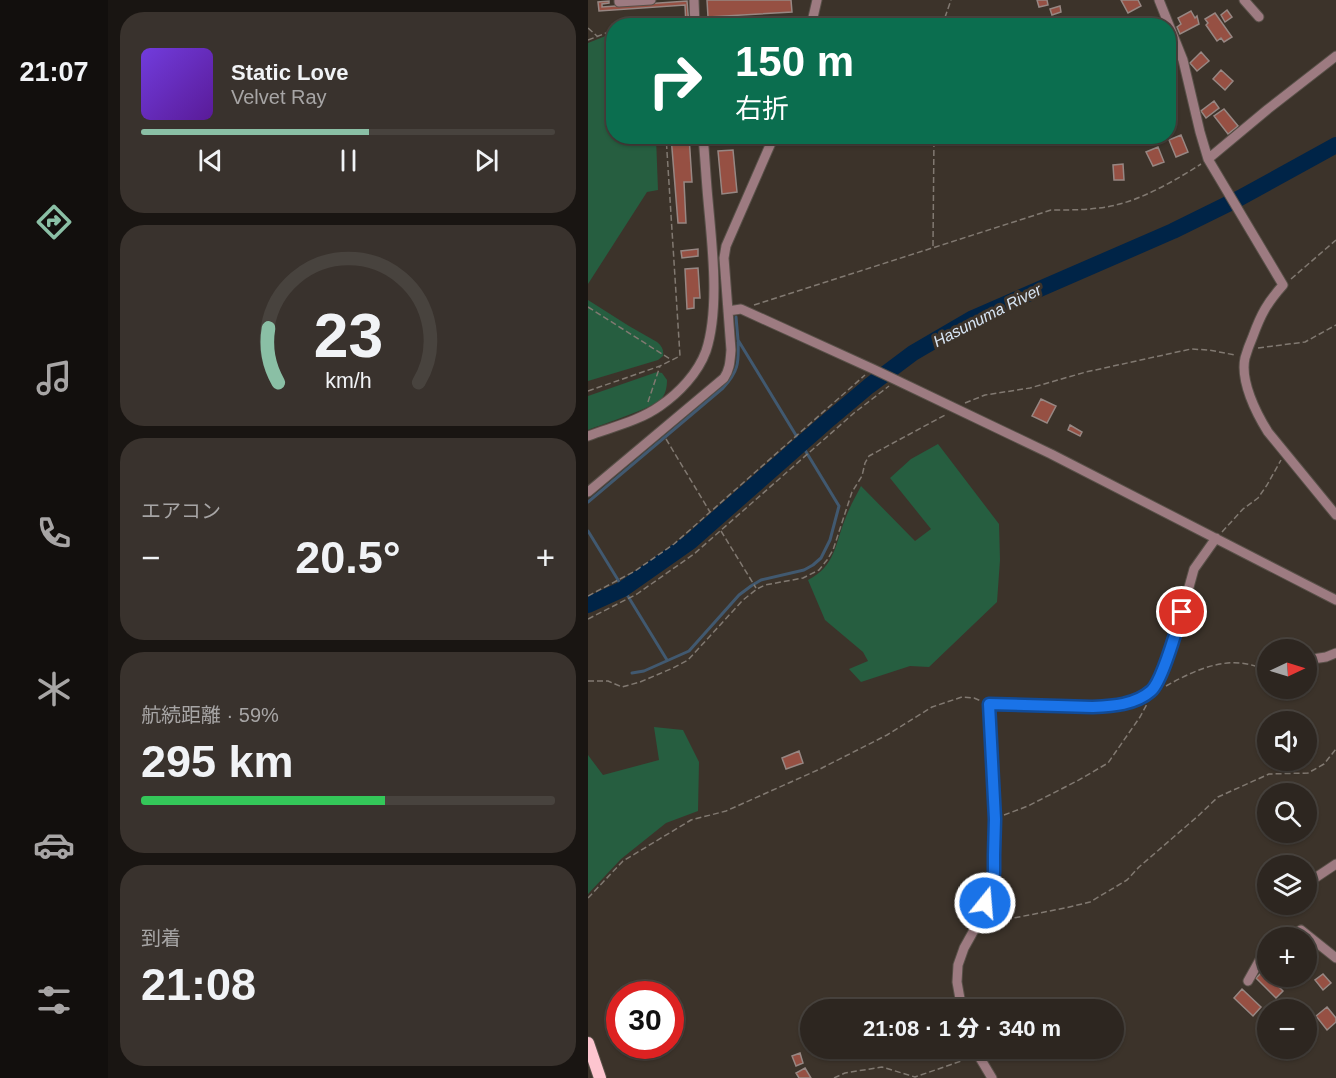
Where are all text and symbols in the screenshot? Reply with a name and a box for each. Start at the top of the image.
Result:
text: 150 m [735,38,854,85]
icon: right [636,42,714,120]
text: 21:07 [19,57,89,87]
text: Static Love [231,60,348,85]
text: Velvet Ray [231,86,327,108]
text: 右折 [735,94,789,124]
icon: previous [194,144,227,177]
icon: pause [332,144,365,177]
icon: next [470,144,503,177]
icon: directions [33,201,75,243]
water label: Hasunuma River [930,281,1045,350]
text: 23 [313,301,383,370]
icon: music [33,357,75,399]
text: km/h [325,369,371,393]
text: エアコン [141,500,221,522]
icon: phone [33,512,75,554]
text: 20.5° [295,532,401,583]
text: − [141,539,160,576]
text: + [536,539,555,576]
pin [1156,586,1207,637]
icon: arrive [1165,595,1198,628]
north arrow [1257,639,1317,699]
map controls [1257,639,1317,1059]
icon: climate [33,668,75,710]
text: 航続距離 · 59% [141,704,279,726]
button: sound [1257,711,1317,771]
text: 295 km [141,736,294,787]
button: search [1257,783,1317,843]
icon: car [33,824,75,866]
button: layers [1257,855,1317,915]
position arrow [953,871,1017,935]
text: 到着 [141,927,181,949]
button: + [1257,927,1317,987]
text: 21:08 [141,959,256,1010]
icon: filters [33,979,75,1021]
speed limit sign: 30 [606,981,684,1059]
button: − [1257,999,1317,1059]
text: 21:08 · 1 分 · 340 m [863,1016,1061,1041]

